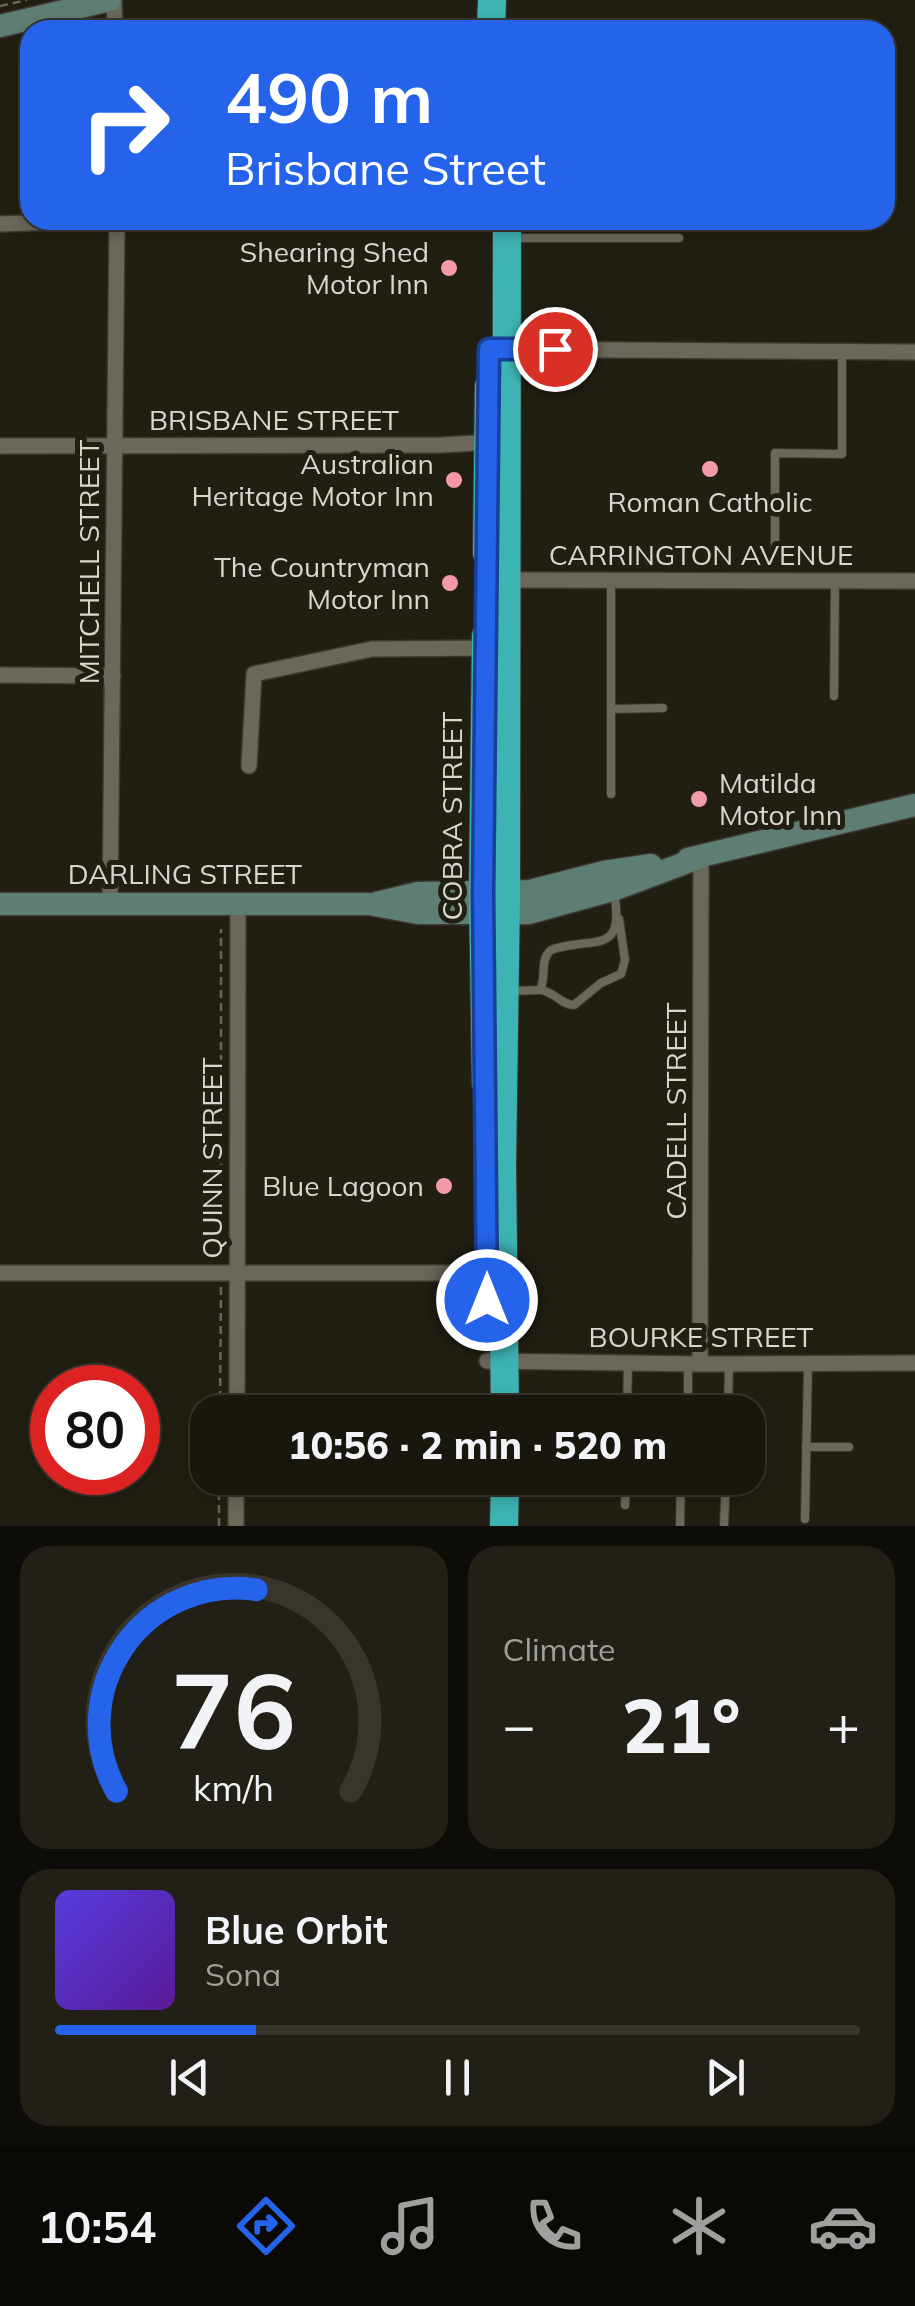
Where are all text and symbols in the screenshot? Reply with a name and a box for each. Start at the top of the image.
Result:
text: 490 m [225,53,433,141]
icon: right [60,60,190,190]
text: Brisbane Street [225,140,546,196]
place label: Shearing Shed Motor Inn [240,234,429,301]
marker: Shearing Shed Motor Inn [438,257,460,279]
pin [513,307,598,392]
icon: arrive [528,322,583,377]
street label: BRISBANE STREET [149,402,399,437]
street label: MITCHELL STREET [71,440,106,684]
place label: Australian Heritage Motor Inn [191,446,434,513]
marker: Roman Catholic [699,458,721,480]
marker: Australian Heritage Motor Inn [443,469,465,491]
place label: Roman Catholic [607,484,813,519]
street label: CARRINGTON AVENUE [549,537,853,572]
place label: The Countryman Motor Inn [214,549,430,616]
marker: The Countryman Motor Inn [439,572,461,594]
street label: COBRA STREET [434,711,469,920]
place label: Matilda Motor Inn [719,765,842,832]
marker: Matilda Motor Inn [688,788,710,810]
street label: DARLING STREET [68,856,302,891]
street label: CADELL STREET [658,1002,693,1220]
street label: QUINN STREET [194,1057,229,1259]
place label: Blue Lagoon [262,1168,424,1203]
marker: Blue Lagoon [433,1175,455,1197]
position arrow [435,1248,539,1352]
street label: BOURKE STREET [589,1319,813,1354]
speed limit sign: 80 [30,1365,160,1495]
text: 10:56 · 2 min · 520 m [288,1421,667,1469]
text: Climate [503,1629,615,1669]
text: 76 [171,1644,296,1775]
text: 21° [622,1678,741,1772]
text: − [503,1690,536,1759]
text: + [827,1690,860,1759]
text: km/h [193,1765,274,1810]
text: Blue Orbit [205,1906,388,1954]
text: Sona [205,1954,281,1994]
icon: previous [162,2050,217,2105]
icon: pause [430,2050,485,2105]
icon: next [698,2050,753,2105]
icon: directions [231,2191,301,2261]
icon: music [375,2191,445,2261]
icon: phone [519,2191,589,2261]
icon: climate [664,2191,734,2261]
icon: car [808,2191,878,2261]
text: 10:54 [37,2198,156,2254]

